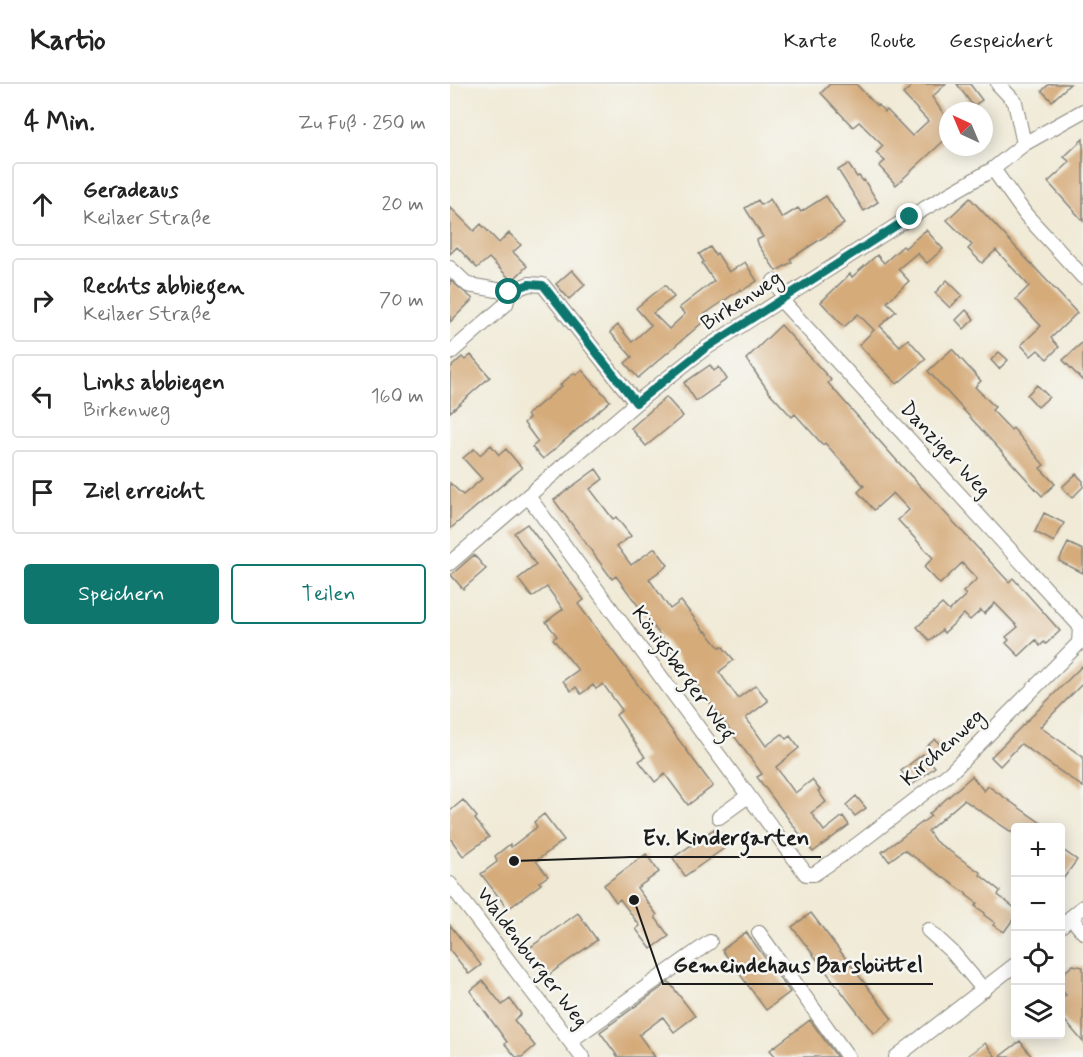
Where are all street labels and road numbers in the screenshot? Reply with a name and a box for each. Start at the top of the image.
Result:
street label: Birkenweg [695,264,788,338]
street label: Danziger Weg [893,395,997,504]
street label: Königsberger Weg [623,600,742,748]
street label: Kirchenweg [895,703,991,794]
street label: Waldenburger Weg [470,881,595,1034]

